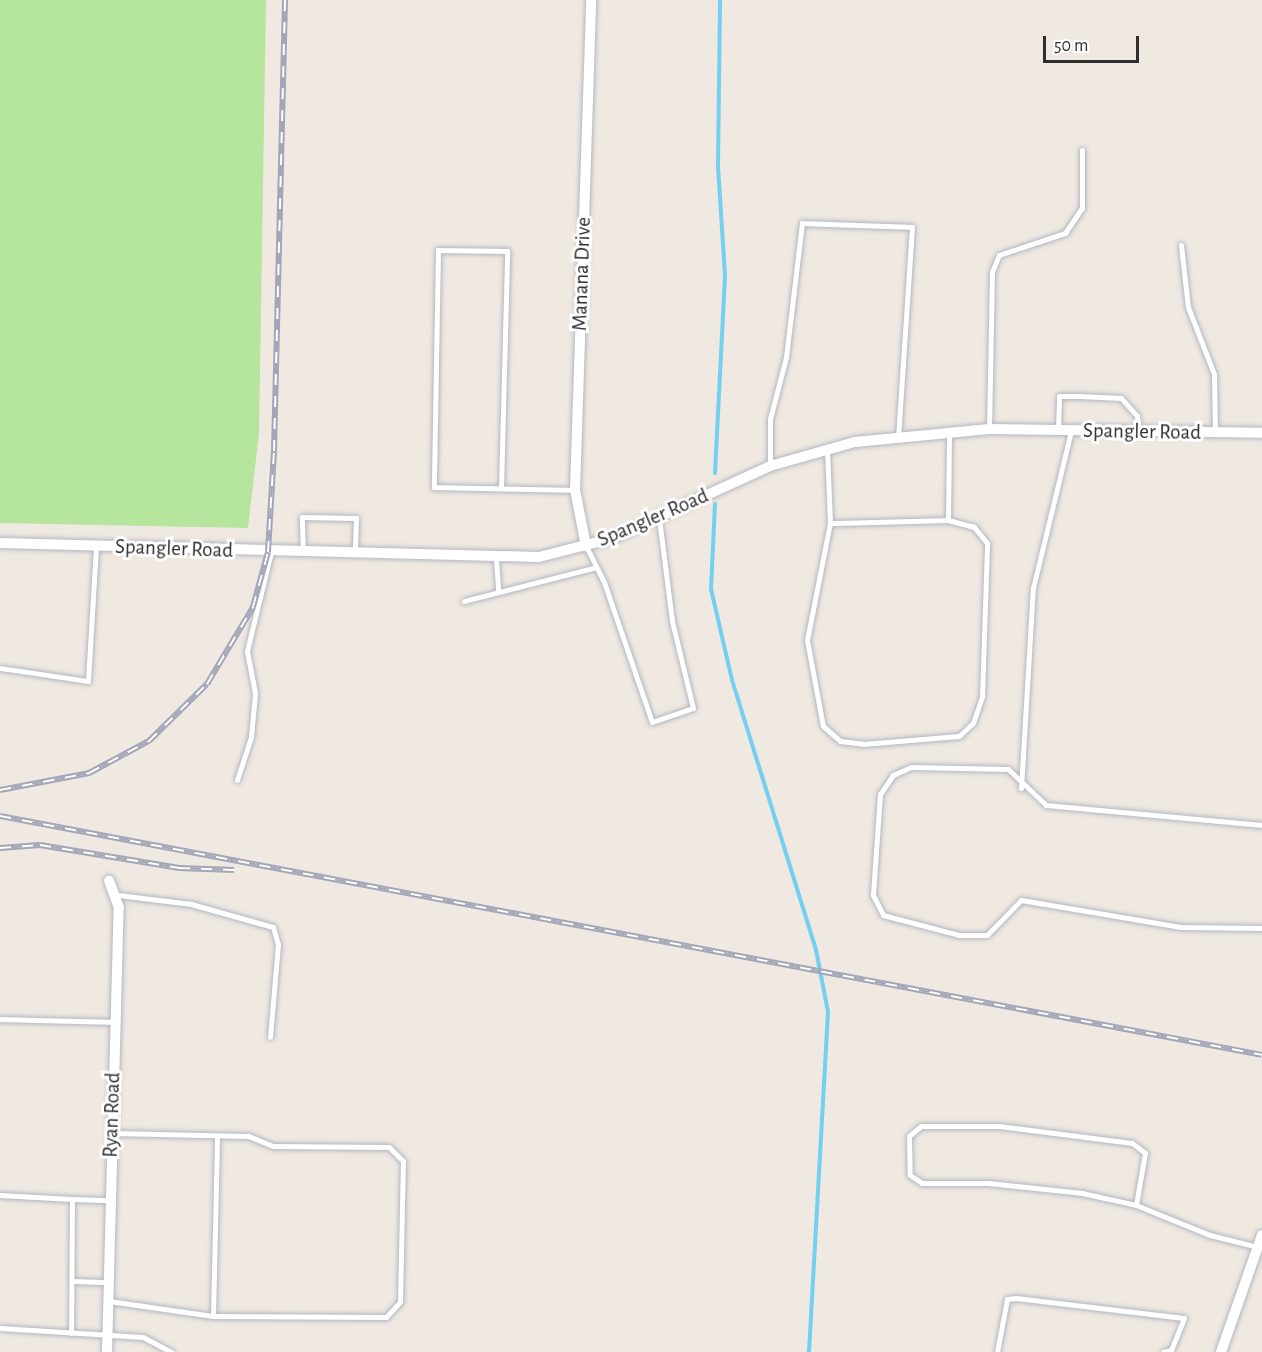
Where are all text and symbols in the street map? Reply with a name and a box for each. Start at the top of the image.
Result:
scale bar [1046,24,1142,62]
text: 50 m [1054,37,1088,55]
street label: Manana Drive [567,217,597,331]
street label: Spangler Road [1083,418,1201,446]
street label: Spangler Road [594,483,712,553]
street label: Spangler Road [115,534,233,564]
street label: Ryan Road [98,1072,126,1158]

